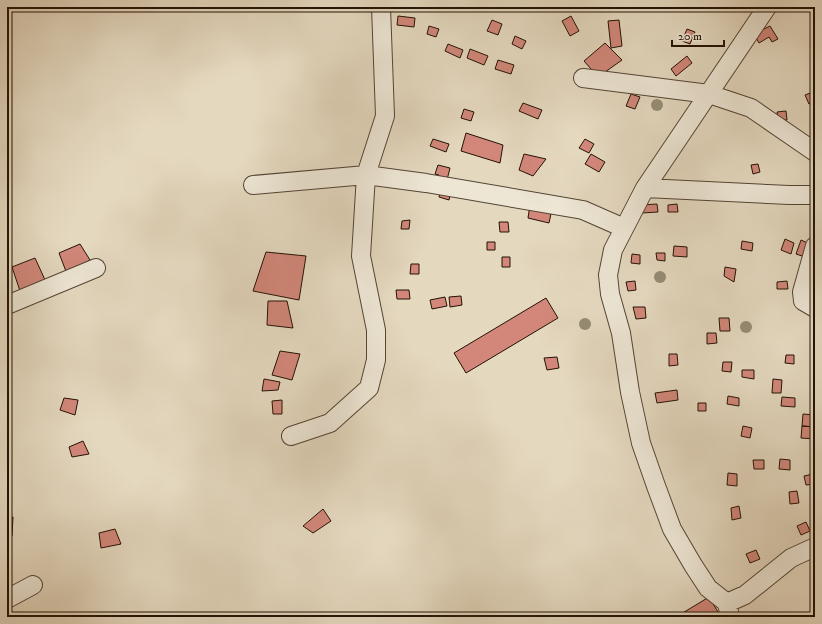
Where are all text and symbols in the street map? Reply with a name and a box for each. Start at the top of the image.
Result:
scale bar [672,22,724,48]
text: 20 m [678,29,702,44]

